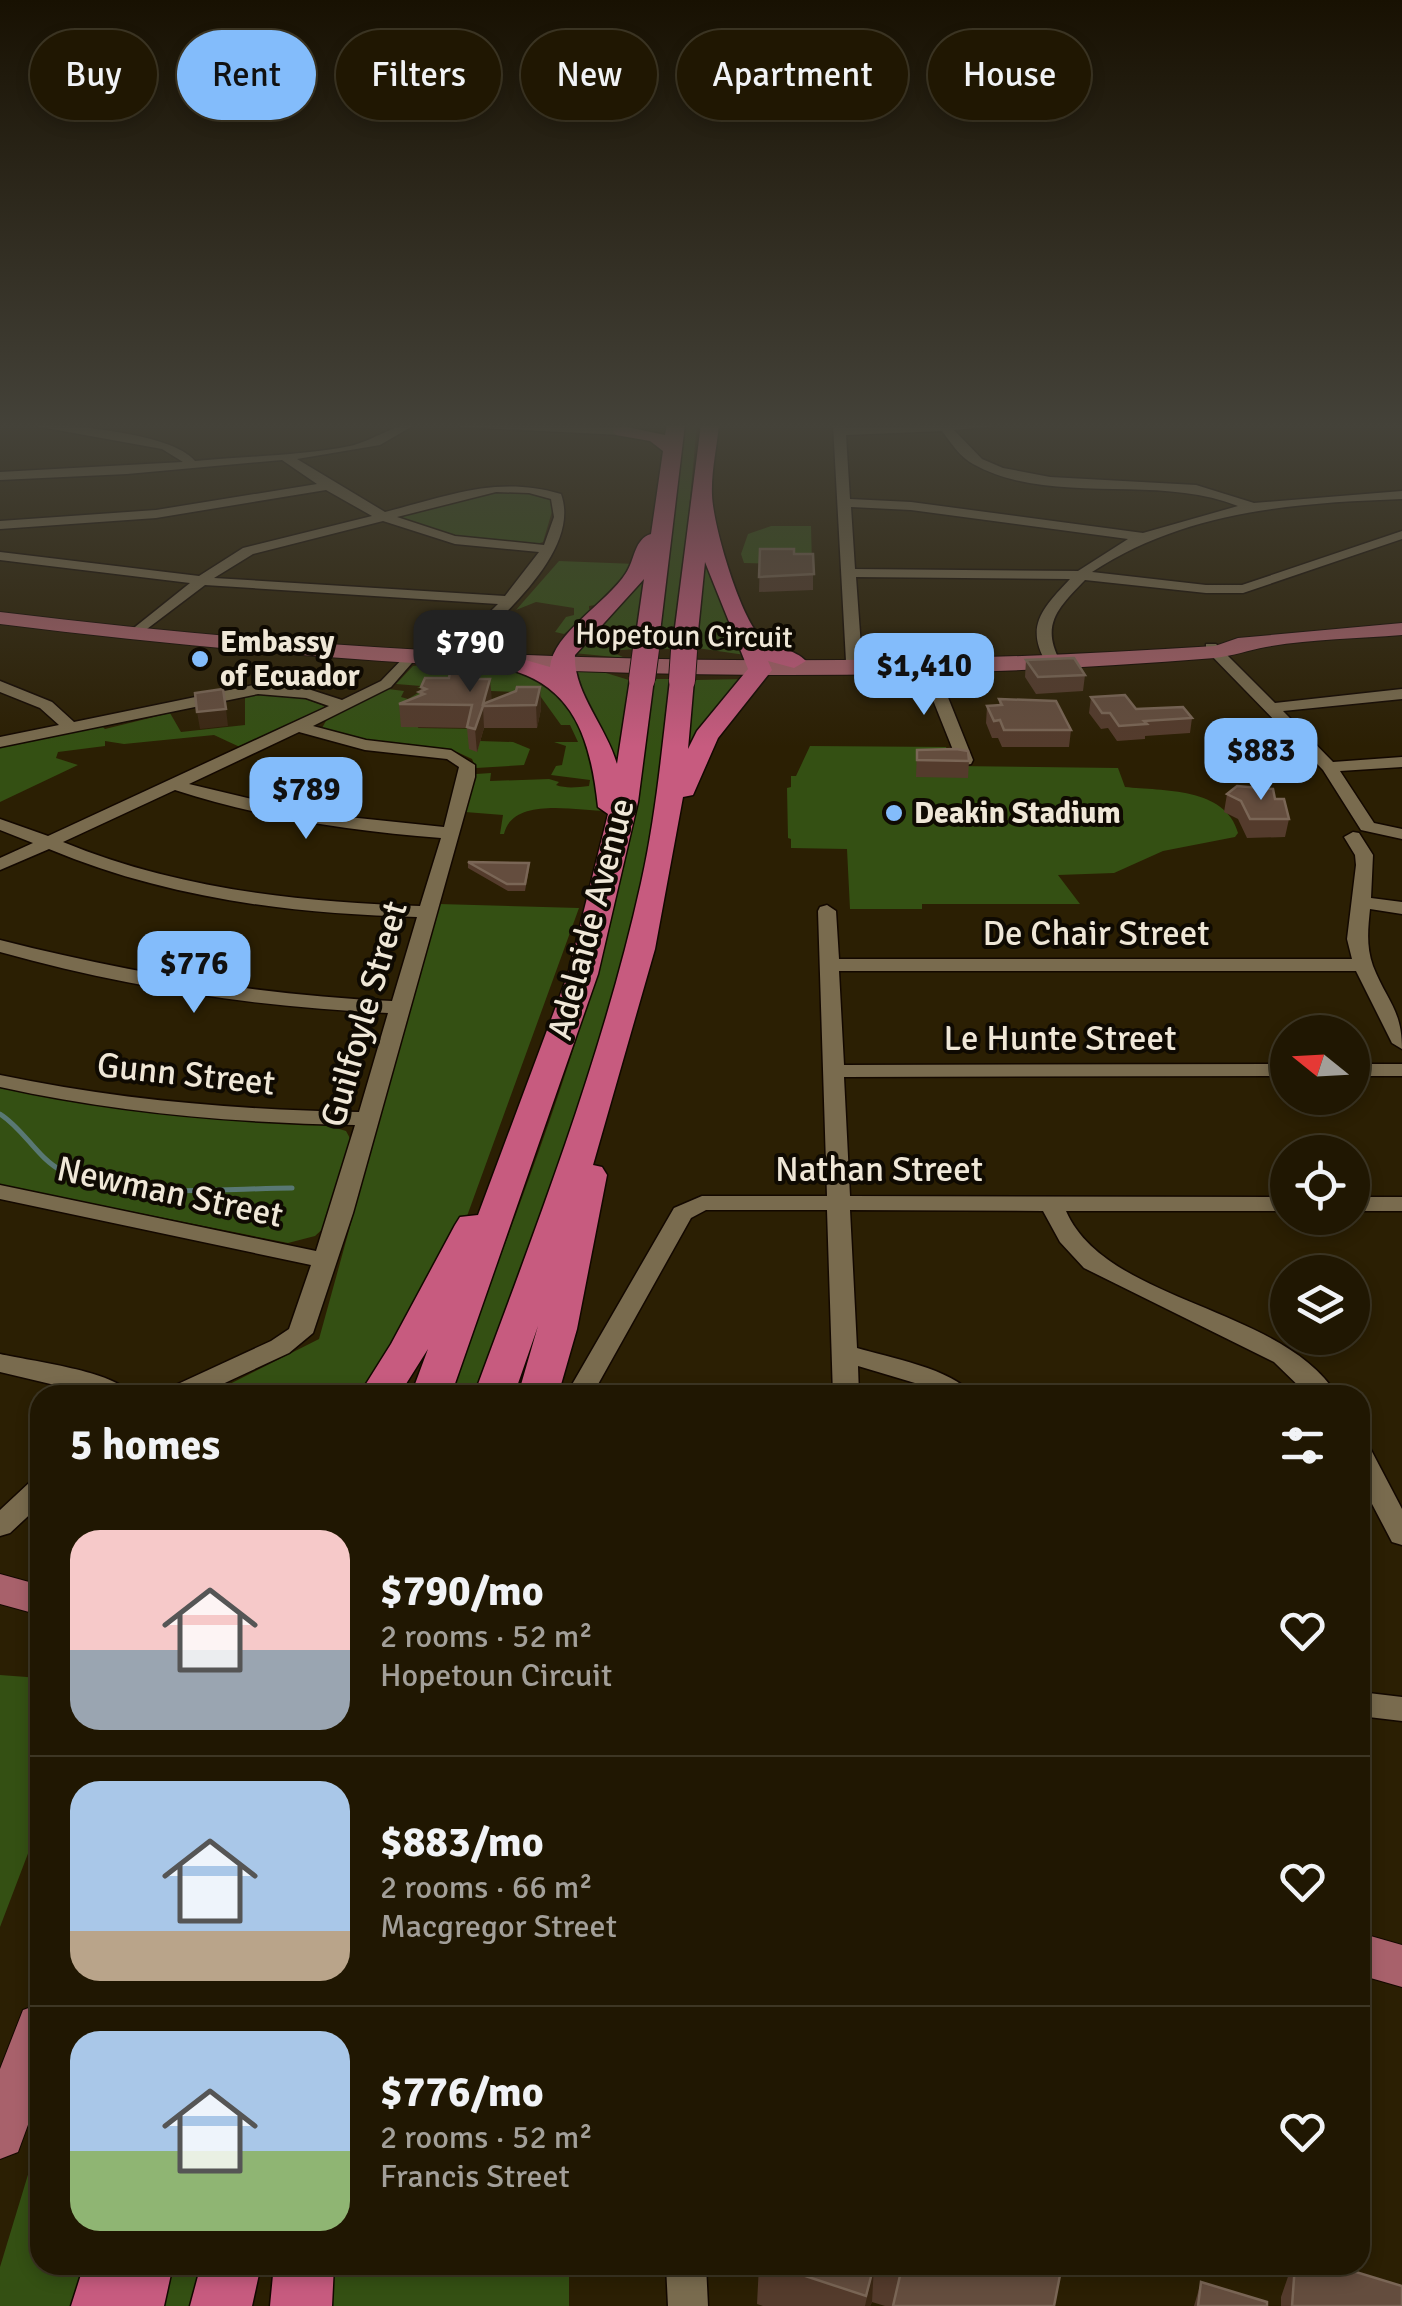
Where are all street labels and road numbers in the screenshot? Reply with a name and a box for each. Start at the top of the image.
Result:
street label: Hopetoun Circuit [575,616,793,656]
street label: Adelaide Avenue [538,794,644,1044]
street label: Guilfoyle Street [311,896,417,1132]
street label: De Chair Street [982,912,1210,955]
street label: Le Hunte Street [944,1017,1176,1060]
street label: Gunn Street [95,1043,277,1105]
street label: Newman Street [53,1147,287,1237]
street label: Nathan Street [775,1148,983,1191]

